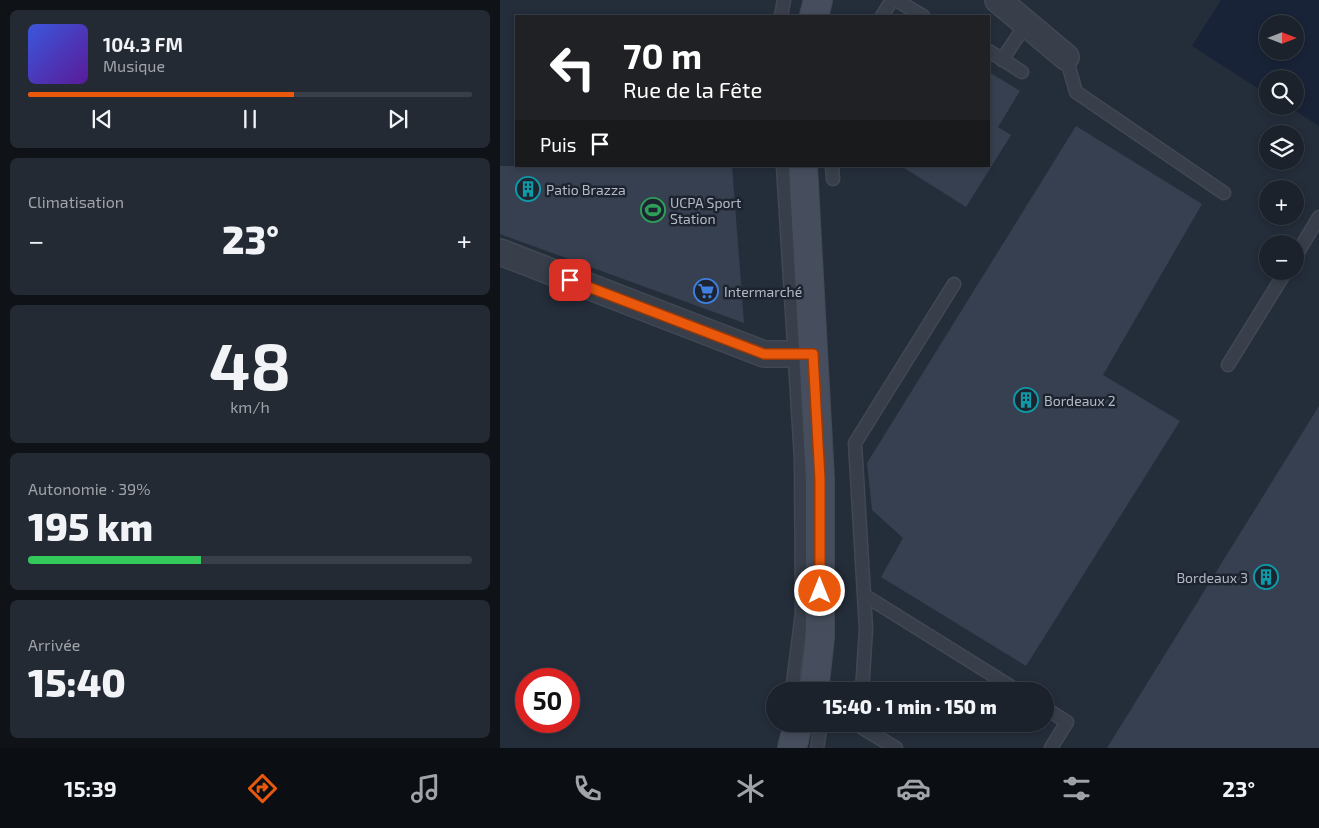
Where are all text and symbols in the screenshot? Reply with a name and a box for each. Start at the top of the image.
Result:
north arrow [1259,15,1304,60]
map controls [1259,15,1304,280]
text: 104.3 FM [103,33,183,56]
text: 70 m [623,34,702,76]
icon: left [540,35,605,100]
text: Musique [103,56,165,75]
button: search [1259,70,1304,115]
text: Rue de la Fête [623,76,762,102]
icon: previous [88,105,116,133]
icon: pause [236,105,264,133]
icon: next [384,105,412,133]
button: layers [1259,125,1304,170]
icon: arrive [586,130,614,158]
text: Puis [540,133,576,156]
building icon: Patio Brazza [515,176,541,202]
button: + [1259,180,1304,225]
place label: Patio Brazza [546,181,626,198]
text: Climatisation [28,192,124,211]
place label: UCPA Sport Station [670,194,741,227]
sports icon: UCPA Sport Station [640,197,666,223]
text: 23° [222,216,279,262]
text: − [28,223,44,257]
text: + [457,223,472,257]
button: − [1259,235,1304,280]
pin [549,259,591,301]
icon: arrive [556,266,584,294]
supermarket icon: Intermarché [693,278,719,304]
place label: Intermarché [724,283,802,300]
text: 48 [209,325,291,403]
building icon: Bordeaux 2 [1013,387,1039,413]
place label: Bordeaux 2 [1044,392,1116,409]
text: km/h [230,397,270,416]
text: Autonomie · 39% [28,479,150,498]
text: 195 km [28,503,153,549]
position arrow [793,564,845,616]
building icon: Bordeaux 3 [1253,564,1279,590]
place label: Bordeaux 3 [1176,569,1248,586]
text: Arrivée [28,635,80,654]
text: 15:40 [28,659,126,705]
speed limit sign: 50 [515,668,580,733]
text: 15:40 · 1 min · 150 m [823,695,997,718]
icon: directions [245,771,280,806]
icon: music [408,771,443,806]
icon: phone [570,771,605,806]
icon: climate [733,771,768,806]
icon: car [896,771,931,806]
icon: filters [1059,771,1094,806]
text: 15:39 [64,775,117,801]
text: 23° [1222,775,1255,801]

